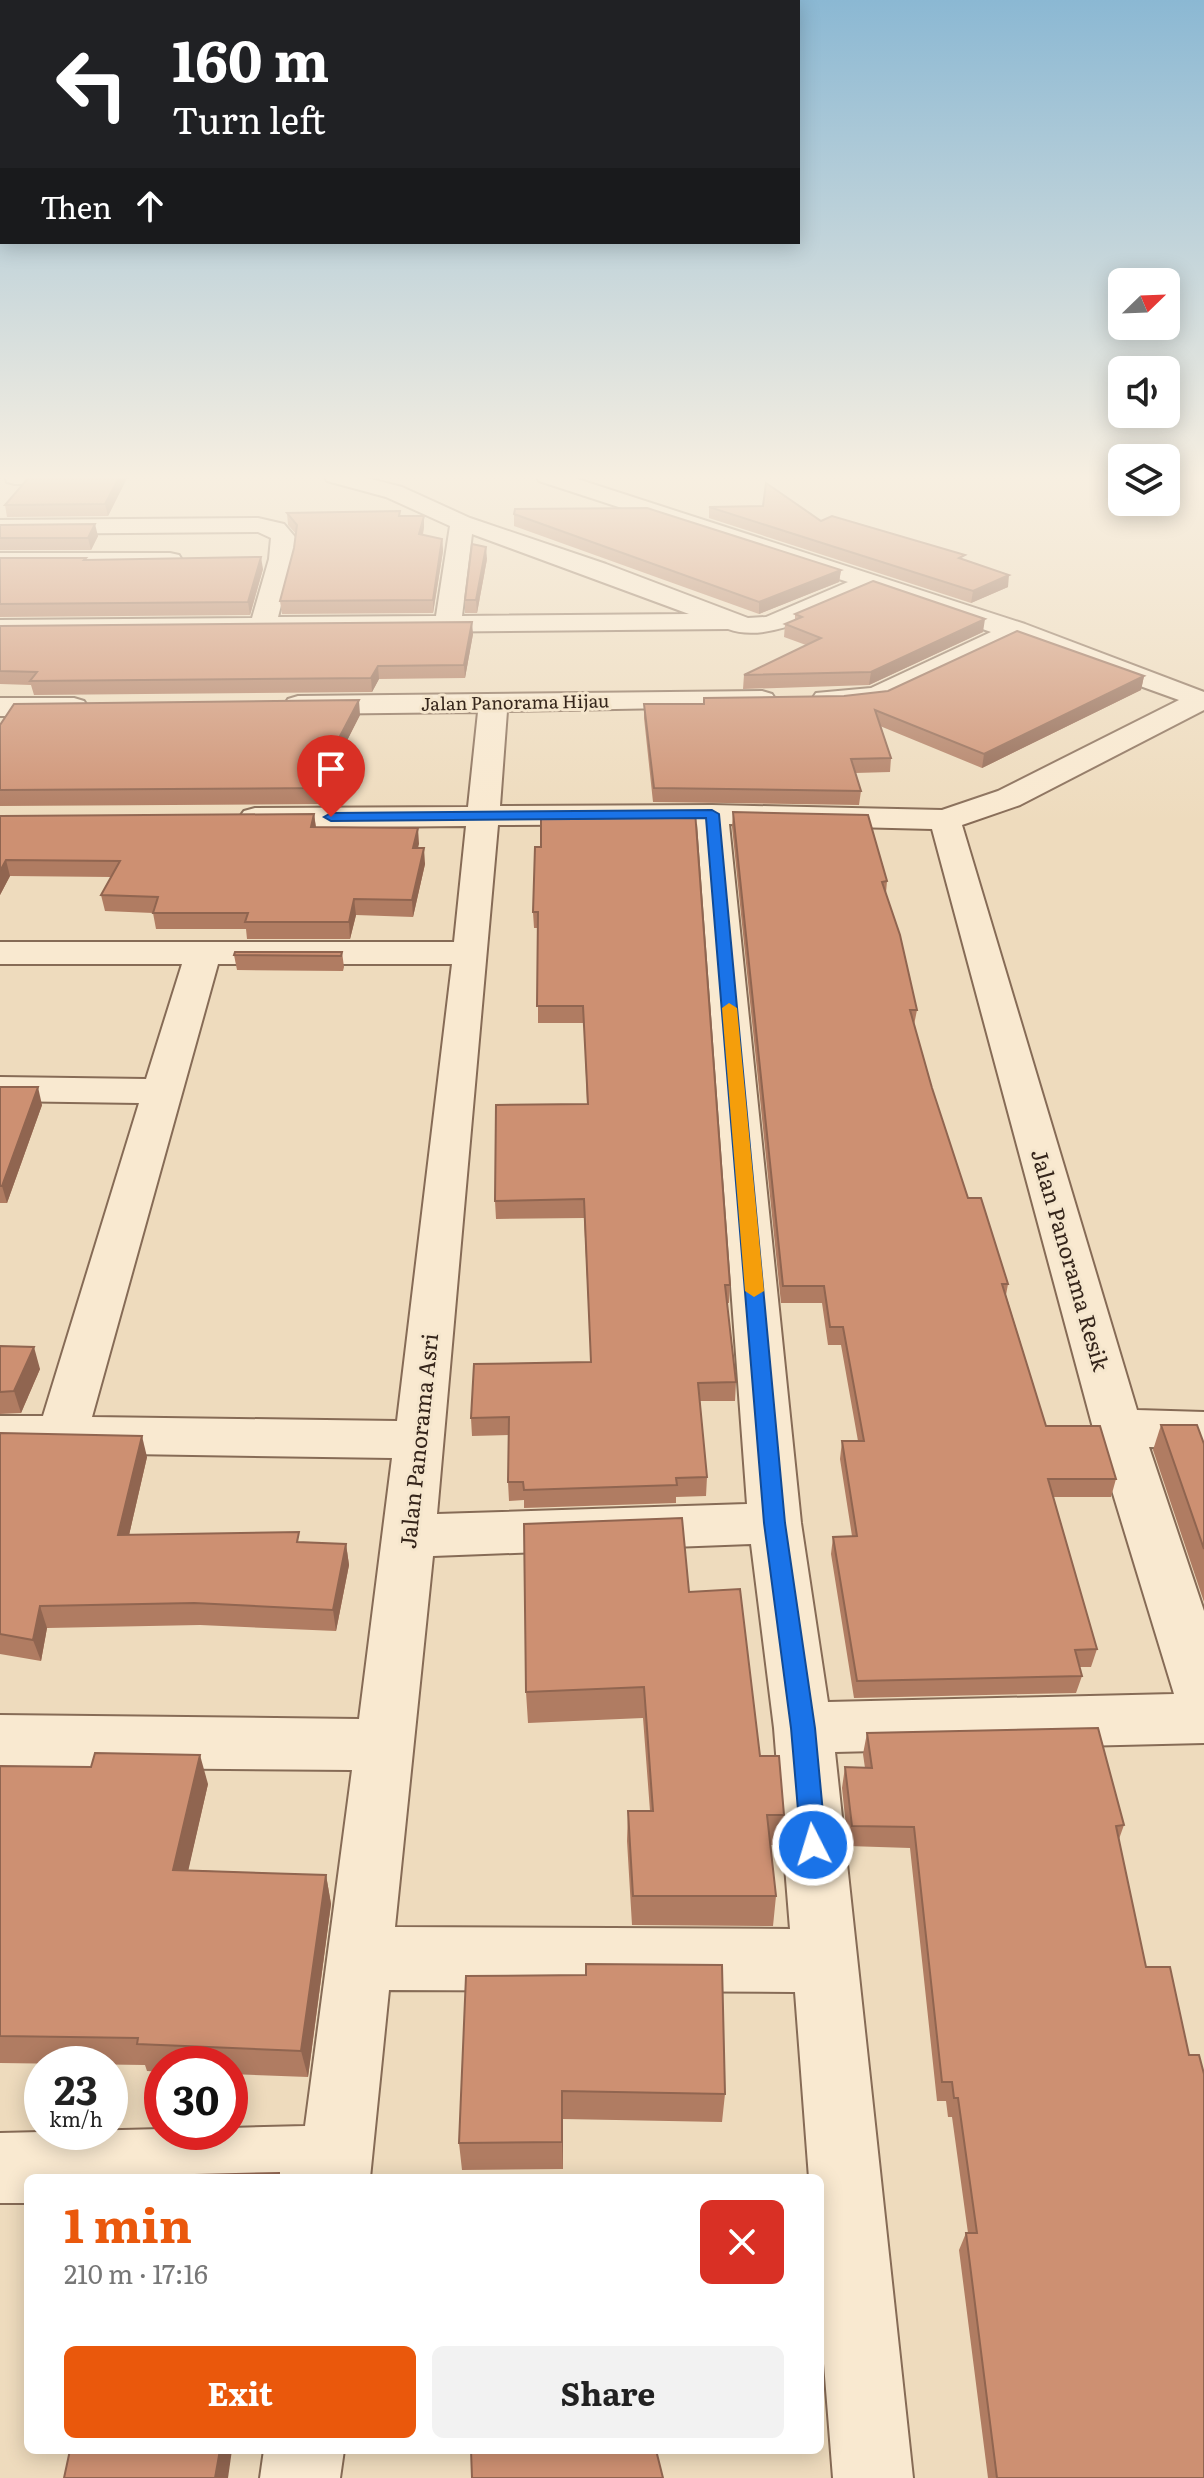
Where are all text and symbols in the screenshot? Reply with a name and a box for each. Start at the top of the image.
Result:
text: 160 m [172,16,329,99]
icon: left [40,32,144,136]
text: Turn left [172,92,326,145]
text: Then [40,184,112,228]
icon: ahead [128,184,172,228]
north arrow [1108,268,1180,340]
map controls [1108,268,1180,516]
button: sound [1108,356,1180,428]
button: layers [1108,444,1180,516]
street label: Jalan Panorama Hijau [421,686,609,717]
pin [297,735,365,817]
icon: arrive [309,747,353,791]
street label: Jalan Panorama Resik [1024,1145,1119,1375]
street label: Jalan Panorama Asri [390,1331,445,1550]
position arrow [771,1803,855,1887]
speed limit sign: 30 [144,2046,248,2150]
text: 23 [54,2058,98,2117]
text: km/h [49,2103,103,2133]
text: 1 min [64,2187,192,2258]
button: close [700,2200,784,2284]
text: 210 m · 17:16 [64,2253,208,2292]
button: Exit [64,2346,416,2438]
button: Share [432,2346,784,2438]

